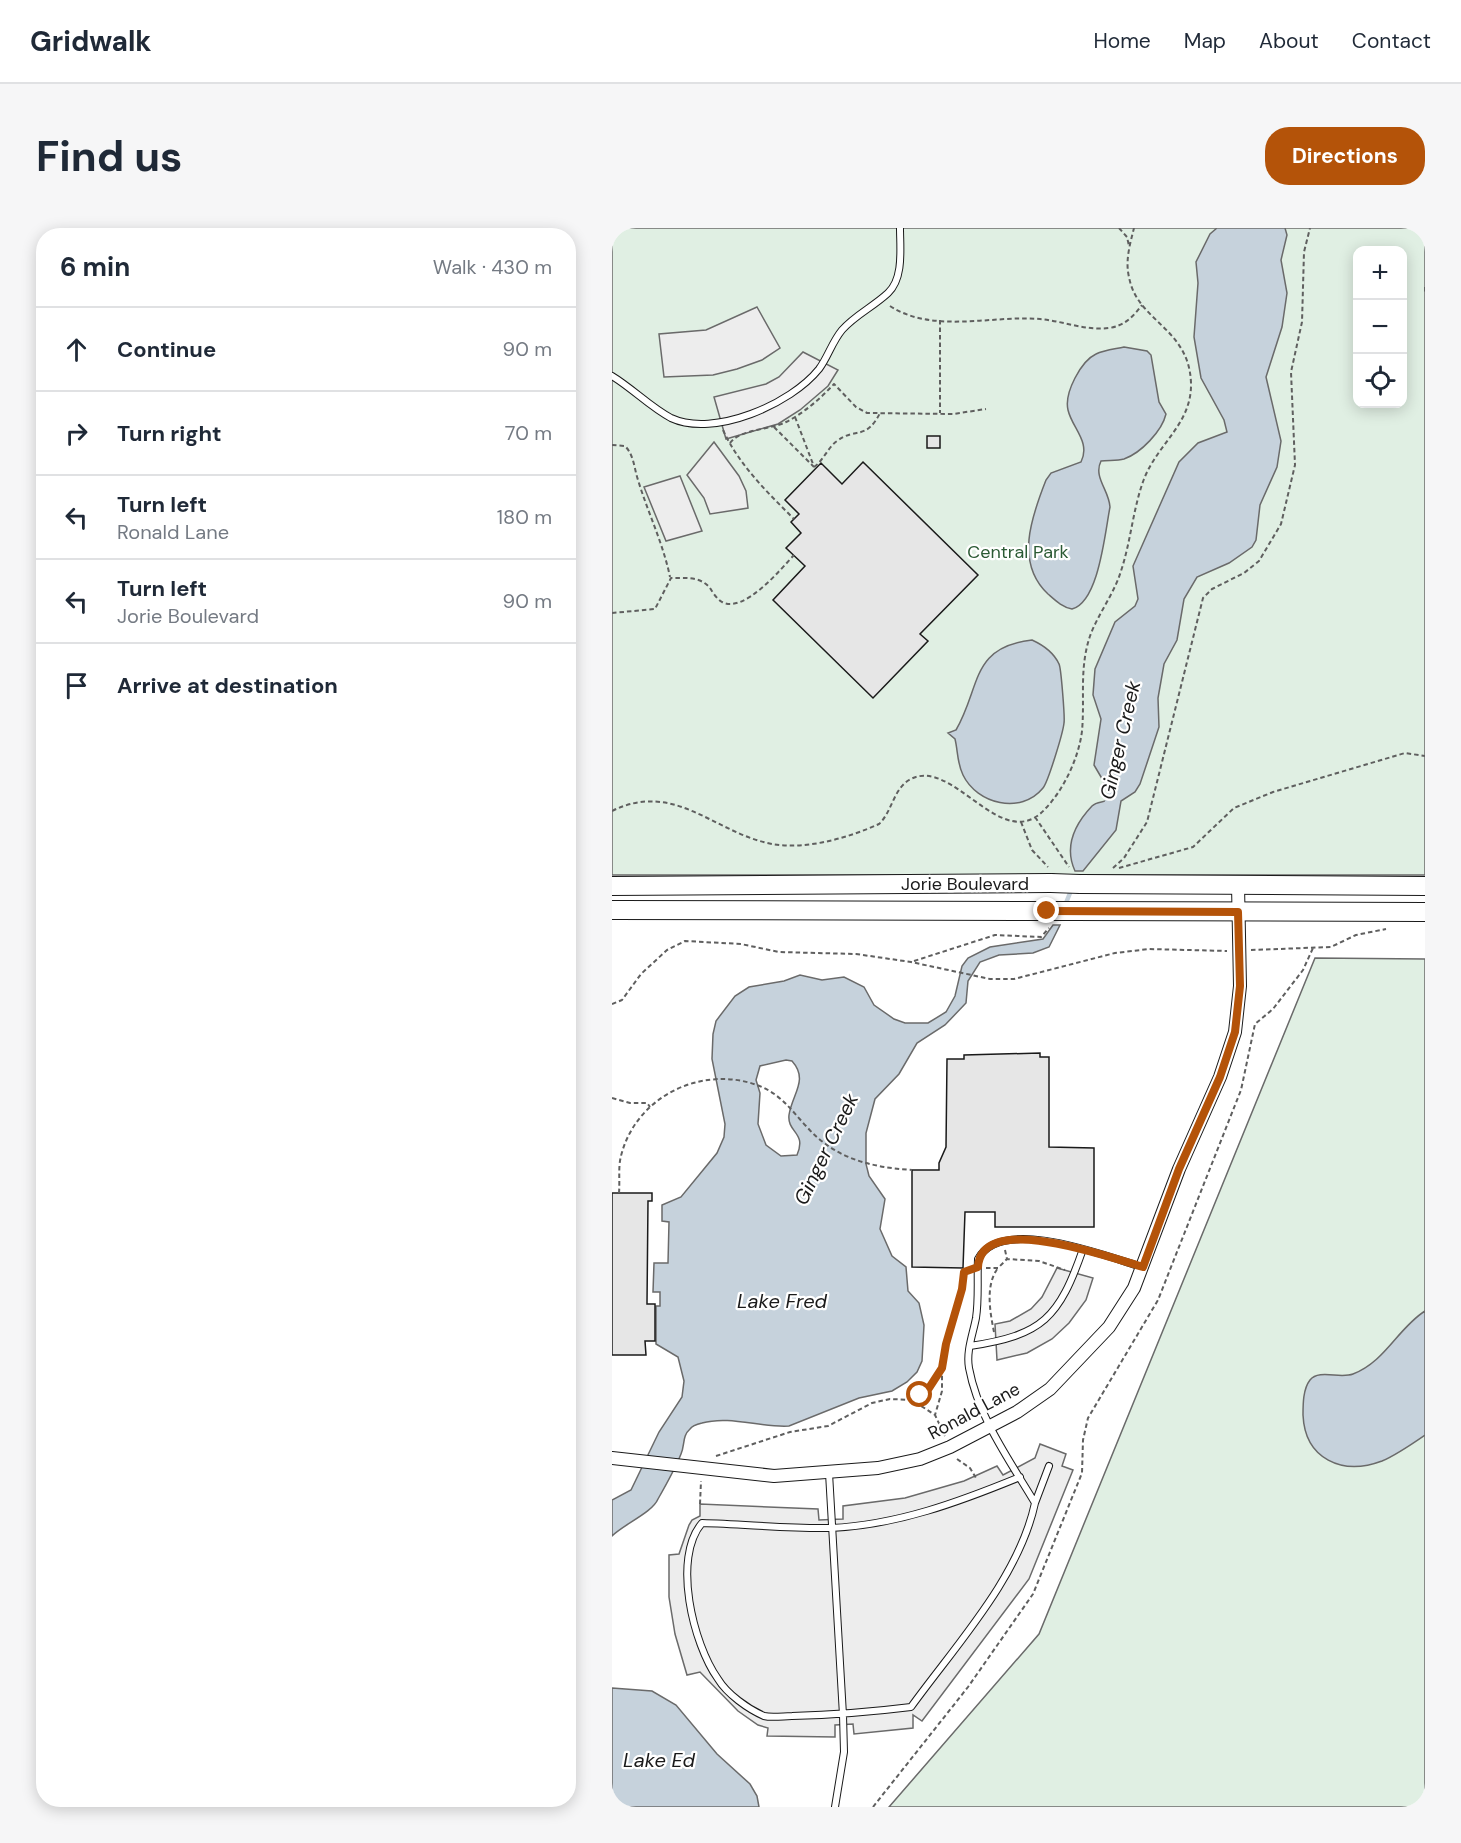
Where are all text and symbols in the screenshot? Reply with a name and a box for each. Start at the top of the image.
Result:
text: Gridwalk [30,23,152,60]
text: Home [1093,27,1151,55]
text: Map [1184,27,1226,55]
text: About [1259,27,1319,55]
text: Contact [1352,27,1431,55]
button: Directions [1265,127,1425,185]
text: Find us [36,129,182,184]
map controls [1353,246,1407,408]
button: + [1353,246,1407,300]
text: 6 min [60,250,130,284]
text: Walk · 430 m [433,254,552,280]
button: − [1353,300,1407,354]
icon: ahead [60,333,93,366]
text: Continue [117,335,216,364]
text: 90 m [503,336,552,362]
button: locate [1353,354,1407,408]
icon: right [60,417,93,450]
text: Turn right [117,419,222,448]
text: 70 m [505,420,552,446]
text: Turn left [117,490,207,519]
icon: left [60,501,93,534]
text: 180 m [497,504,552,530]
text: Ronald Lane [117,519,229,545]
park label: Central Park [967,540,1069,564]
text: Turn left [117,574,207,603]
icon: left [60,585,93,618]
text: 90 m [503,588,552,614]
text: Jorie Boulevard [117,603,259,629]
icon: arrive [60,669,93,702]
text: Arrive at destination [117,671,338,700]
water label: Ginger Creek [1094,677,1146,802]
street label: Jorie Boulevard [901,872,1029,896]
route end [1033,897,1059,923]
water label: Ginger Creek [788,1088,865,1209]
water label: Lake Fred [737,1288,828,1314]
street label: Ronald Lane [924,1377,1024,1445]
route start [906,1381,932,1407]
water label: Lake Ed [623,1747,695,1773]

